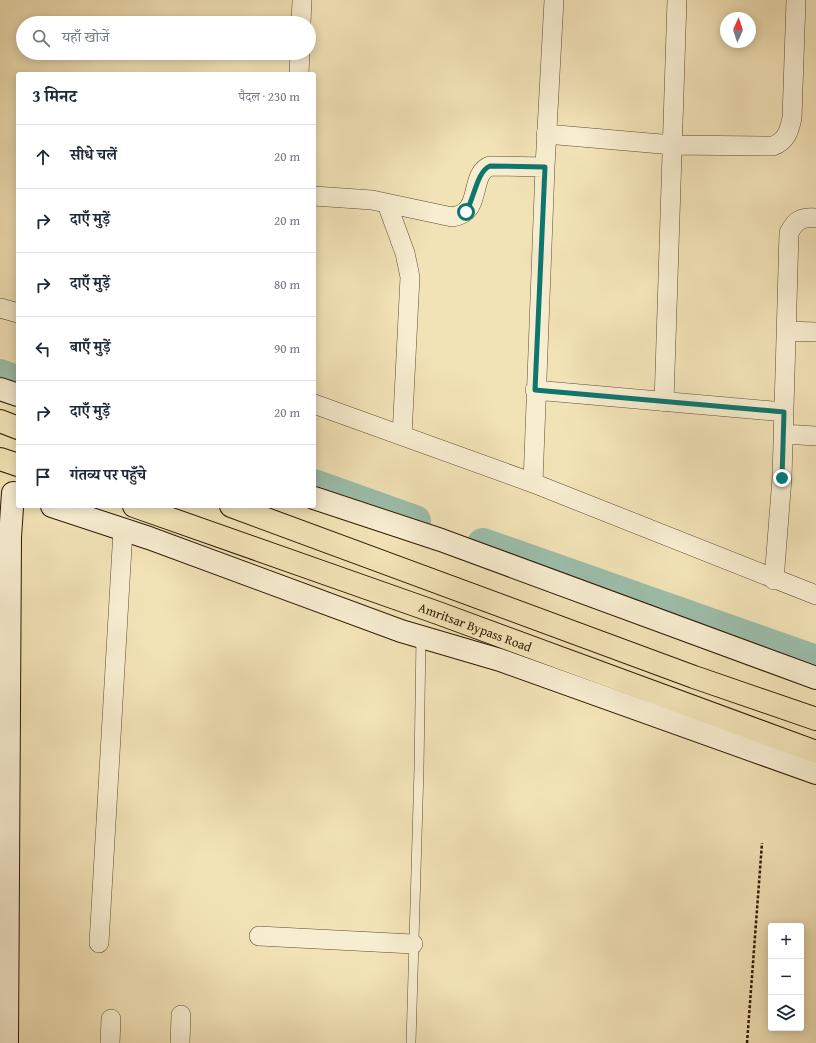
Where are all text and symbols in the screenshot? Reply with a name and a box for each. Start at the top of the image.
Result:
north arrow [720,12,756,48]
search box [16,16,316,60]
text: यहाँ खोजें [62,26,109,47]
icon: search [30,27,52,49]
text: 3 मिनट [32,83,77,108]
text: पैदल · 230 m [239,87,300,106]
text: सीधे चलें [70,144,117,165]
icon: ahead [32,146,54,168]
text: 20 m [274,147,300,166]
route start [457,203,475,221]
text: दाएँ मुड़ें [70,208,110,229]
icon: right [32,210,54,232]
text: 20 m [274,211,300,230]
text: दाएँ मुड़ें [70,272,110,293]
icon: right [32,274,54,296]
text: 80 m [274,275,300,294]
text: बाएँ मुड़ें [70,336,111,357]
icon: left [32,338,54,360]
text: 90 m [274,339,300,358]
text: दाएँ मुड़ें [70,400,110,421]
icon: right [32,402,54,424]
text: 20 m [274,403,300,422]
text: गंतव्य पर पहुँचे [70,464,146,485]
icon: arrive [32,466,54,488]
route end [773,469,791,487]
street label: Amritsar Bypass Road [416,598,534,657]
map controls [768,923,804,1031]
button: + [768,923,804,959]
button: − [768,959,804,995]
button: layers [768,995,804,1031]

